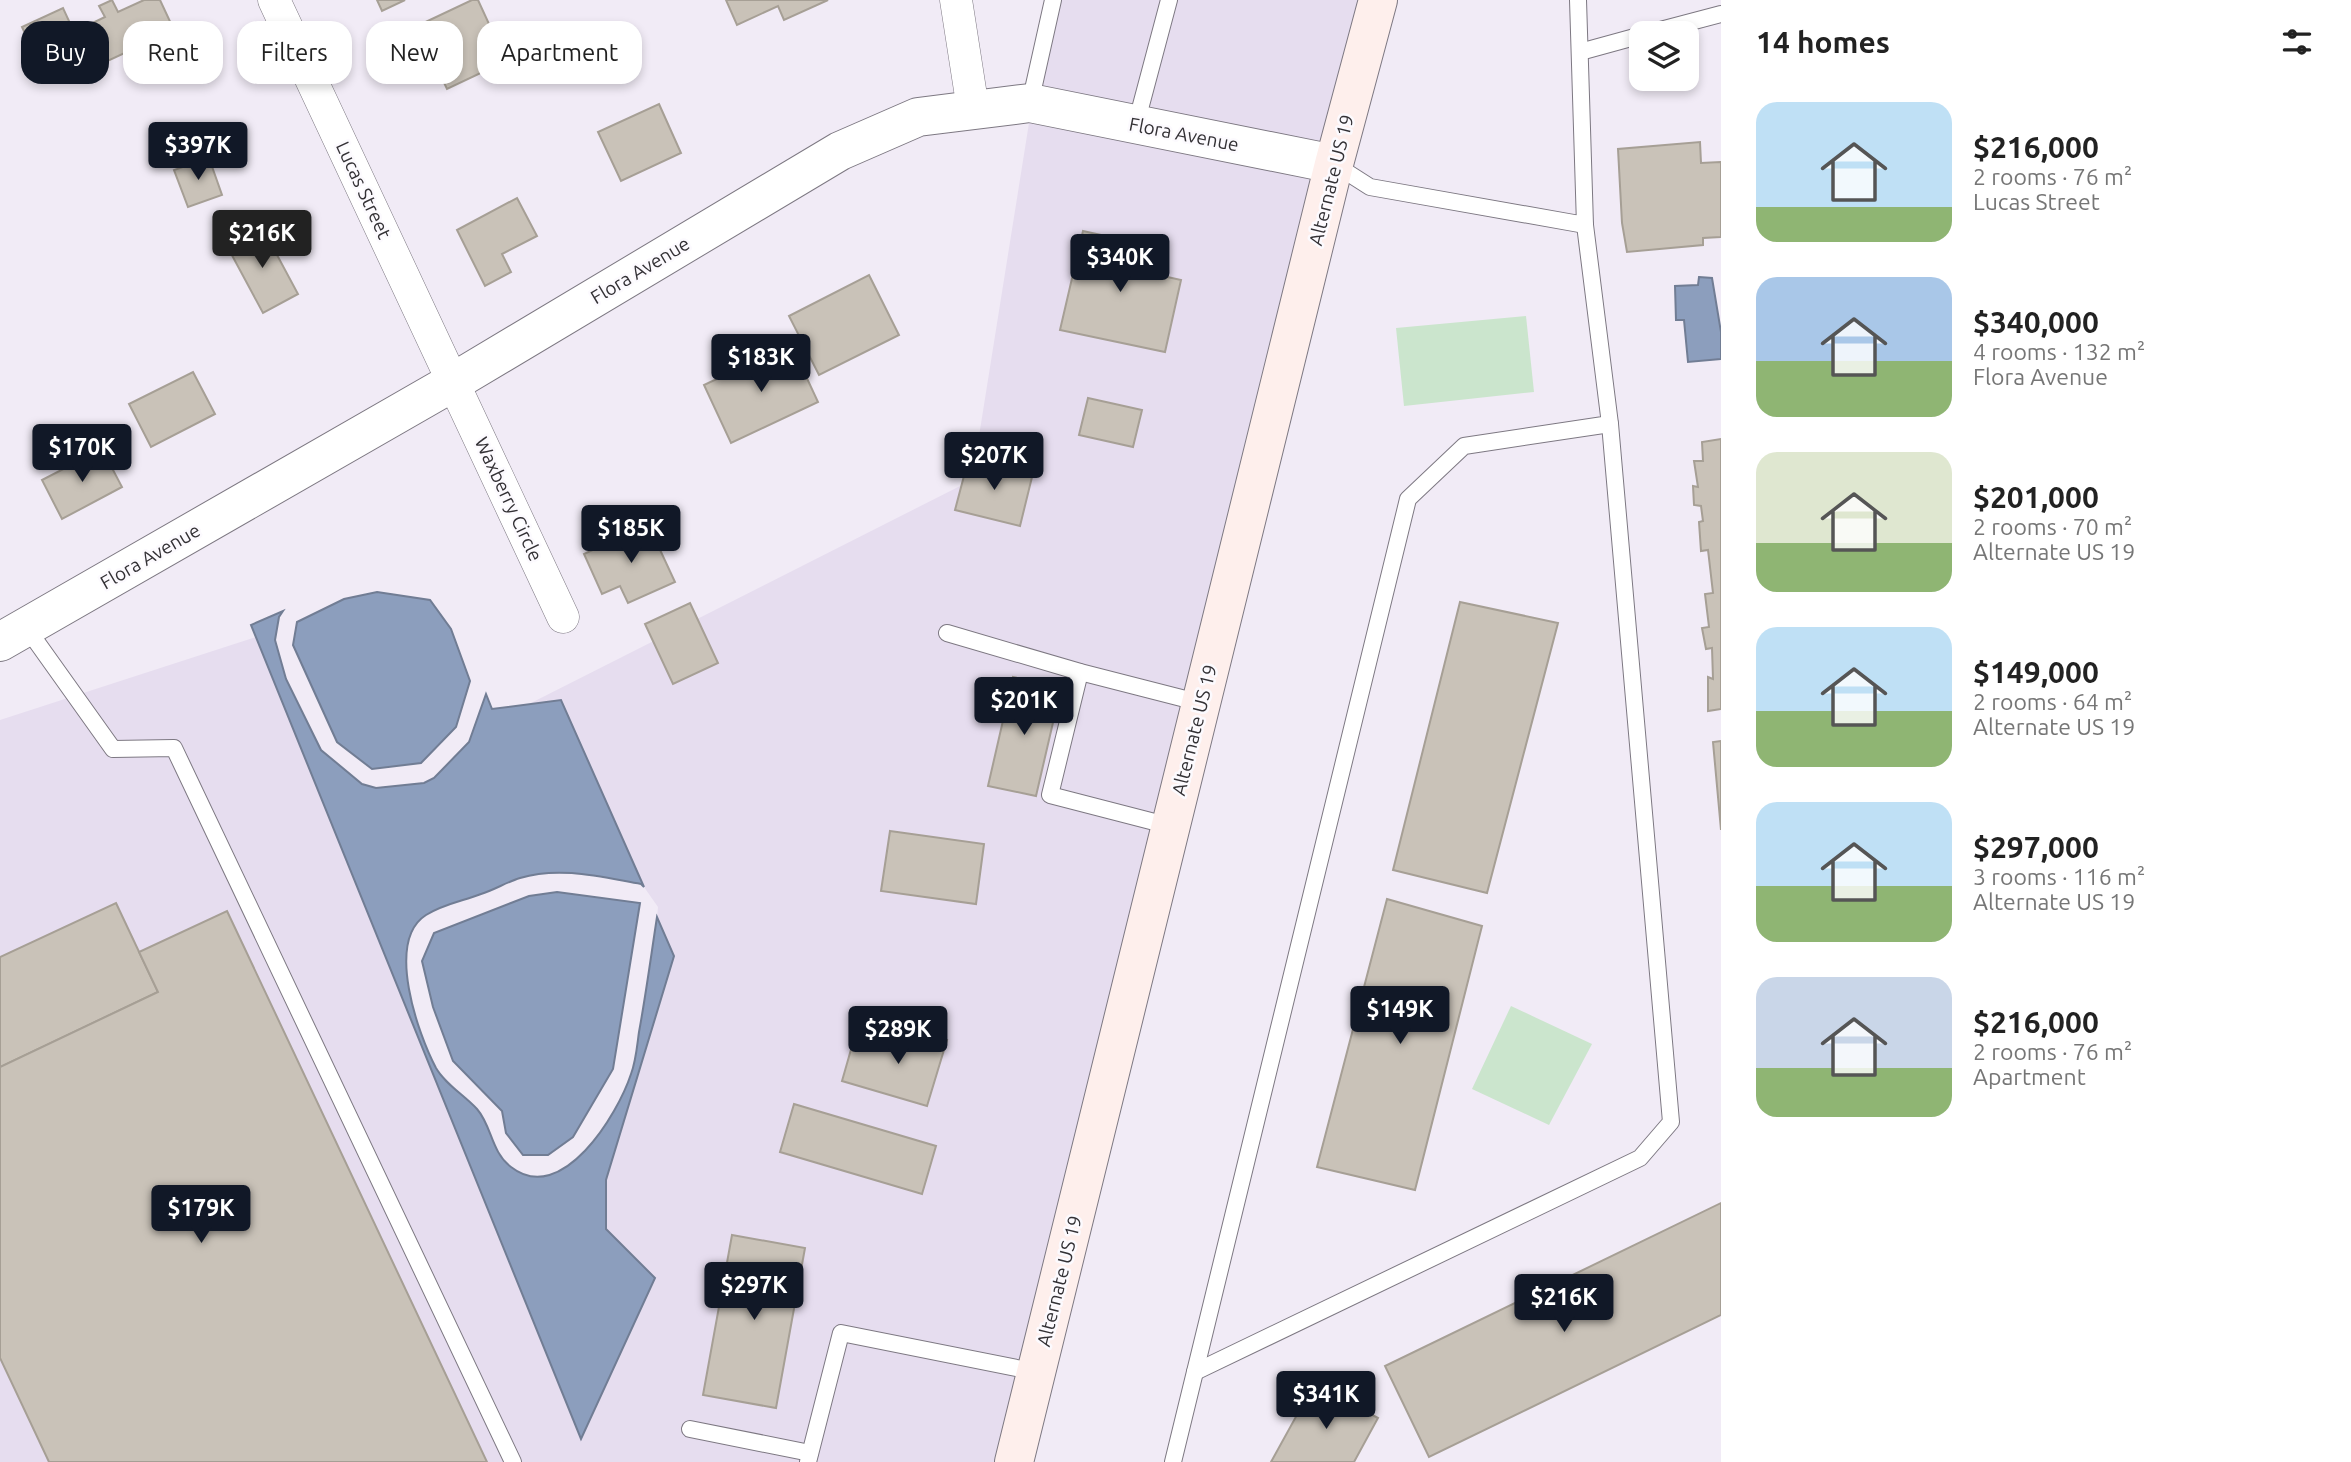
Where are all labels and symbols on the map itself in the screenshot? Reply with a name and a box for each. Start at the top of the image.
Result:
street label: Alternate US 19 [1304,112,1358,248]
street label: Flora Avenue [1127,113,1241,155]
pin: $397K [149,122,247,182]
street label: Lucas Street [332,138,396,243]
pin: $216K [213,210,311,270]
street label: Flora Avenue [587,232,693,308]
pin: $340K [1071,234,1169,294]
pin: $183K [712,334,810,394]
pin: $170K [33,424,131,484]
pin: $207K [945,433,1043,492]
street label: Waxberry Circle [471,434,547,564]
pin: $185K [582,505,680,565]
street label: Flora Avenue [96,519,204,593]
street label: Alternate US 19 [1167,662,1221,798]
pin: $201K [975,678,1073,737]
pin: $149K [1351,986,1449,1046]
pin: $289K [849,1006,947,1066]
pin: $179K [152,1186,250,1245]
street label: Alternate US 19 [1032,1213,1086,1349]
pin: $297K [705,1262,803,1322]
pin: $216K [1515,1274,1613,1334]
pin: $341K [1277,1372,1375,1431]

